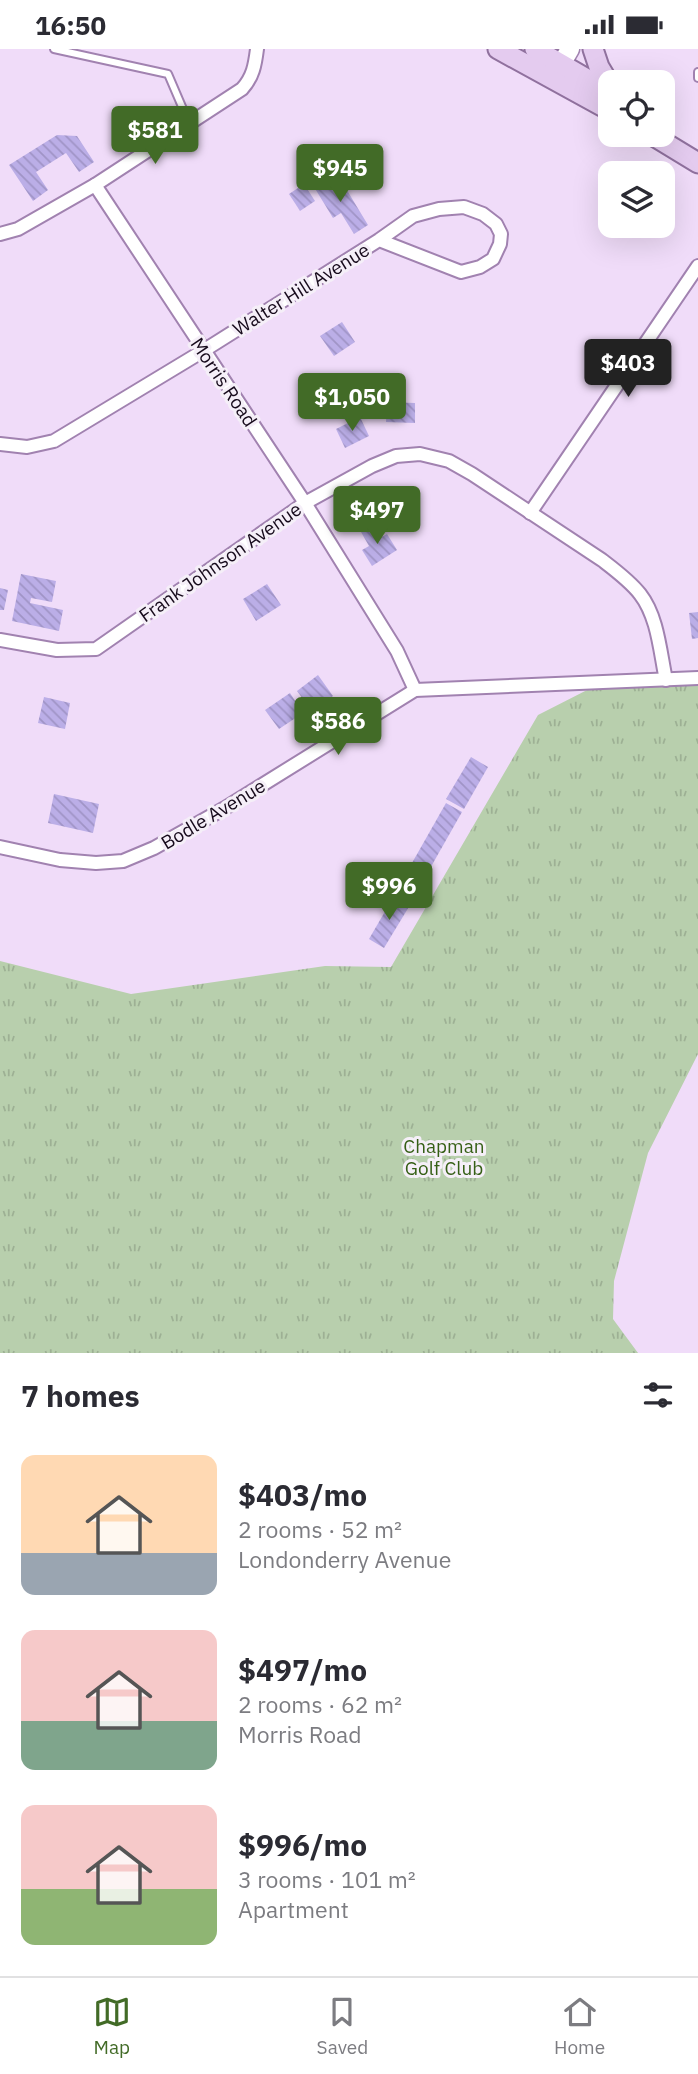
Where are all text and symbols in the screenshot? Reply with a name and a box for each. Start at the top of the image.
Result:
text: 16:50 [35,8,106,42]
map controls [598,70,675,238]
button: locate [598,70,675,147]
pin: $581 [114,107,196,166]
text: $581 [127,114,183,144]
pin: $945 [299,145,381,204]
text: $945 [312,152,368,182]
button: layers [598,161,675,238]
street label: Walter Hill Avenue [228,237,374,341]
street label: Morris Road [185,333,263,431]
pin: $403 [587,339,669,399]
text: $403 [600,347,656,377]
pin: $1,050 [295,373,409,433]
text: $1,050 [314,381,390,411]
pin: $497 [336,487,418,546]
text: $497 [349,494,405,524]
street label: Frank Johnson Avenue [134,497,306,627]
pin: $586 [297,697,379,757]
text: $586 [310,705,366,735]
street label: Bodle Avenue [156,773,270,855]
pin: $996 [348,863,430,922]
text: $996 [361,870,417,900]
park label: Chapman Golf Club [403,1134,485,1180]
text: 7 homes [21,1376,140,1415]
icon: filters [639,1376,677,1414]
text: $403/mo [238,1475,367,1514]
icon: home [77,1483,161,1567]
text: 2 rooms · 52 m² [238,1514,402,1544]
text: Londonderry Avenue [238,1544,451,1574]
text: $497/mo [238,1650,367,1689]
icon: home [77,1658,161,1742]
text: 2 rooms · 62 m² [238,1689,402,1719]
text: Morris Road [238,1719,362,1749]
text: $996/mo [238,1825,367,1864]
icon: home [77,1833,161,1917]
text: 3 rooms · 101 m² [238,1864,416,1894]
text: Apartment [238,1894,349,1924]
tab: Map [93,1993,131,2059]
tab: Saved [317,1993,368,2059]
tab: Home [554,1993,605,2059]

